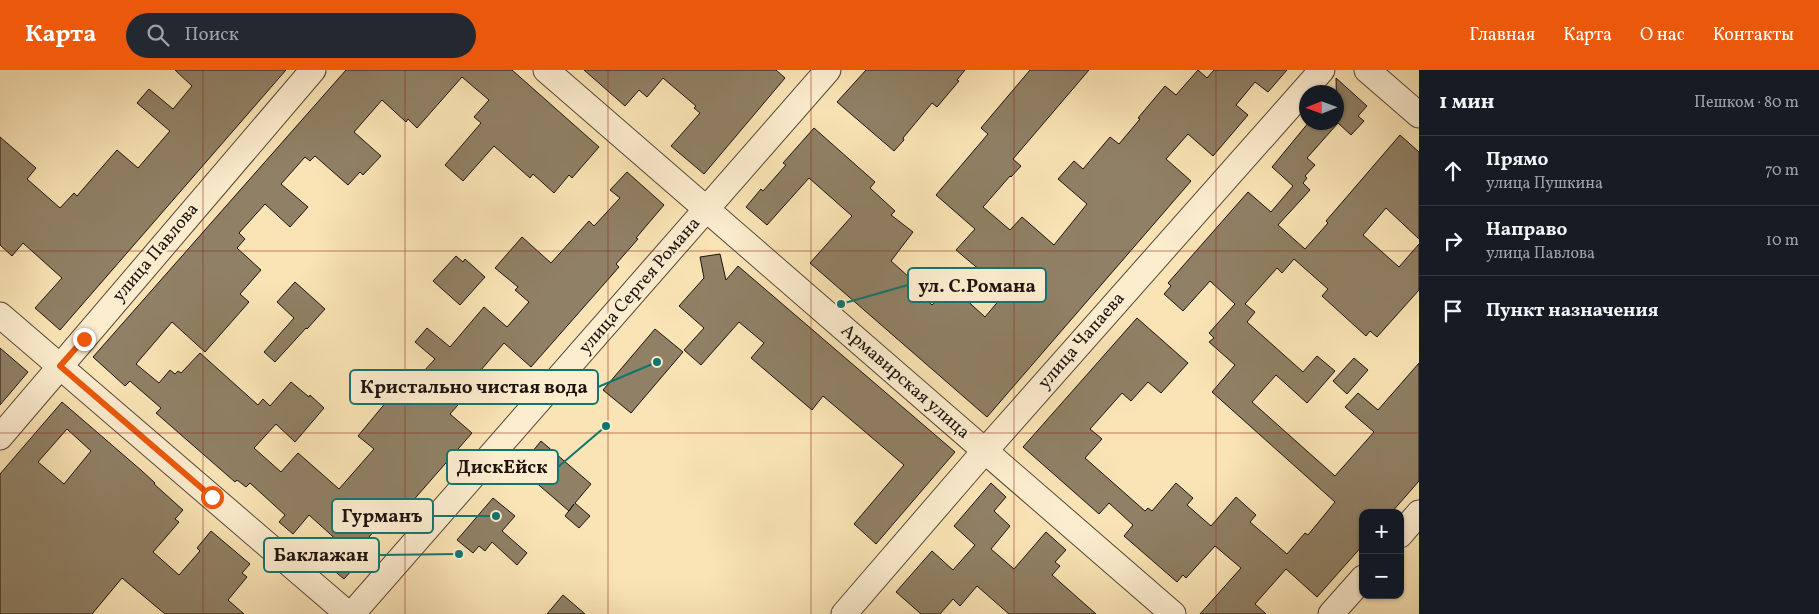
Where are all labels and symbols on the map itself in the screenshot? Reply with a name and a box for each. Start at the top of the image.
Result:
north arrow [1299,85,1344,130]
street label: улица Павлова [107,198,205,308]
street label: улица Сергея Романа [573,212,707,360]
callout: ул. С.Романа [908,268,1046,302]
text: ул. С.Романа [918,274,1036,300]
street label: улица Чапаева [1033,287,1131,395]
street label: Армавирская улица [835,319,975,445]
route end [73,328,96,351]
callout: Кристально чистая вода [350,370,598,404]
text: Кристально чистая вода [360,375,588,401]
callout: ДискЕйск [447,450,558,484]
text: ДискЕйск [456,455,548,481]
route start [201,486,224,509]
callout: Гурманъ [332,499,433,533]
text: Гурманъ [341,504,423,530]
callout: Баклажан [264,538,379,572]
text: Баклажан [273,543,369,569]

